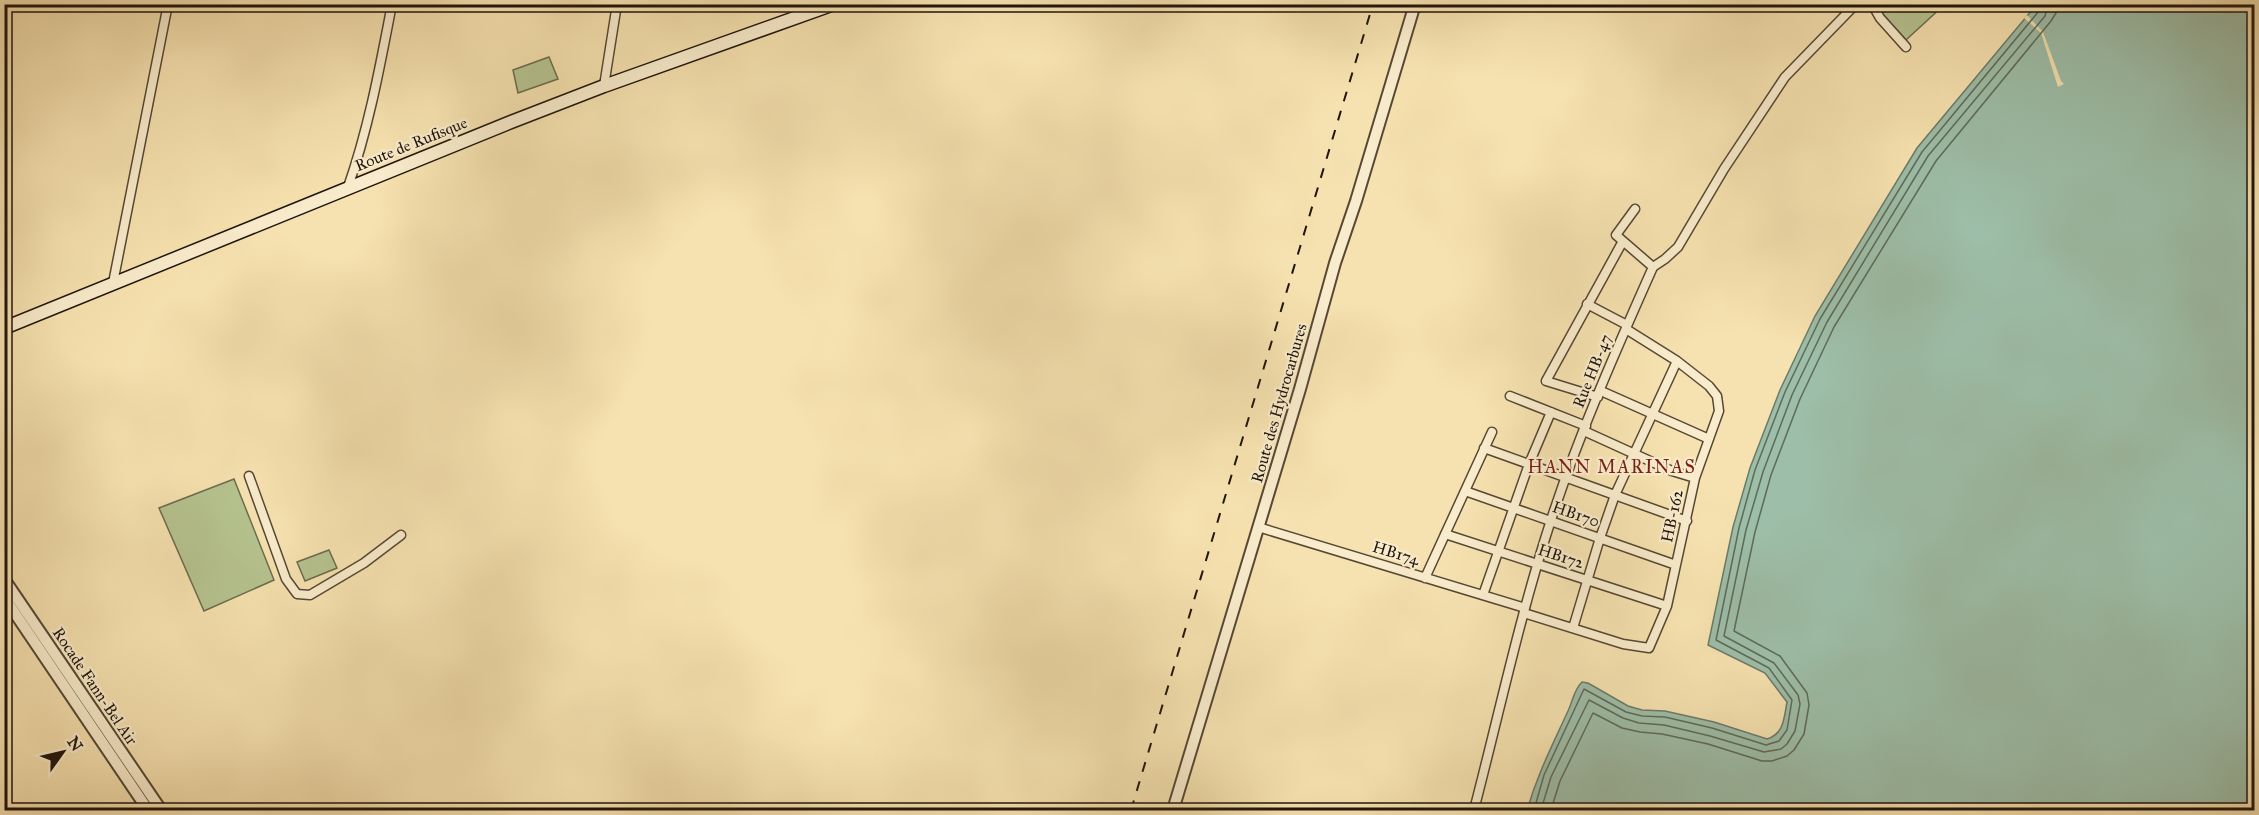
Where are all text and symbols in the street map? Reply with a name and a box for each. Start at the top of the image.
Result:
street label: Route de Rufisque [352,113,471,176]
street label: Route des Hydrocarbures [1247,321,1311,485]
street label: Rue HB-47 [1569,332,1615,410]
district label: HANN MARINAS [1528,456,1696,478]
street label: HB-162 [1657,488,1687,544]
street label: HB170 [1550,497,1602,531]
street label: HB174 [1370,537,1423,569]
street label: HB172 [1536,540,1586,572]
street label: Rocade Fann-Bel Air [49,624,141,748]
north arrow [33,722,93,782]
text: N [63,733,87,755]

